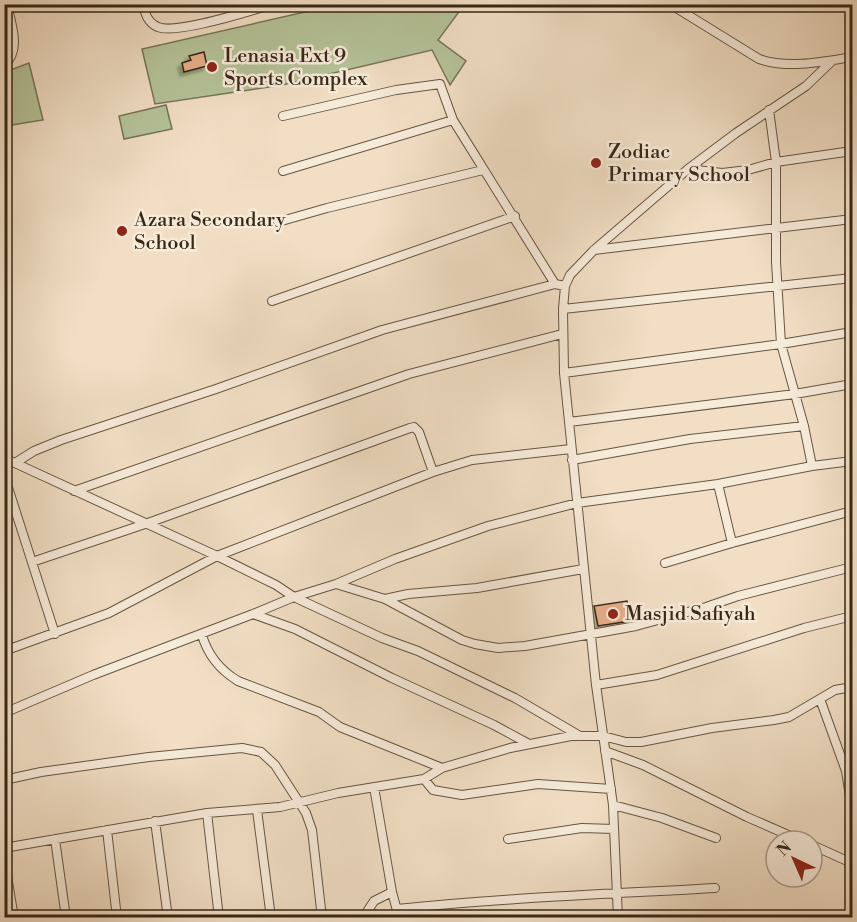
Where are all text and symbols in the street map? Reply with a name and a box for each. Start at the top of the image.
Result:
place label: Lenasia Ext 9 Sports Complex [224,44,368,92]
marker: Lenasia Ext 9 Sports Complex [205,60,219,74]
place label: Zodiac Primary School [608,140,750,188]
marker: Zodiac Primary School [589,156,603,170]
place label: Azara Secondary School [133,208,286,256]
marker: Azara Secondary School [115,224,129,238]
place label: Masjid Safiyah [625,602,756,627]
marker: Masjid Safiyah [606,607,620,621]
north arrow [764,829,824,889]
text: N [773,837,796,861]

